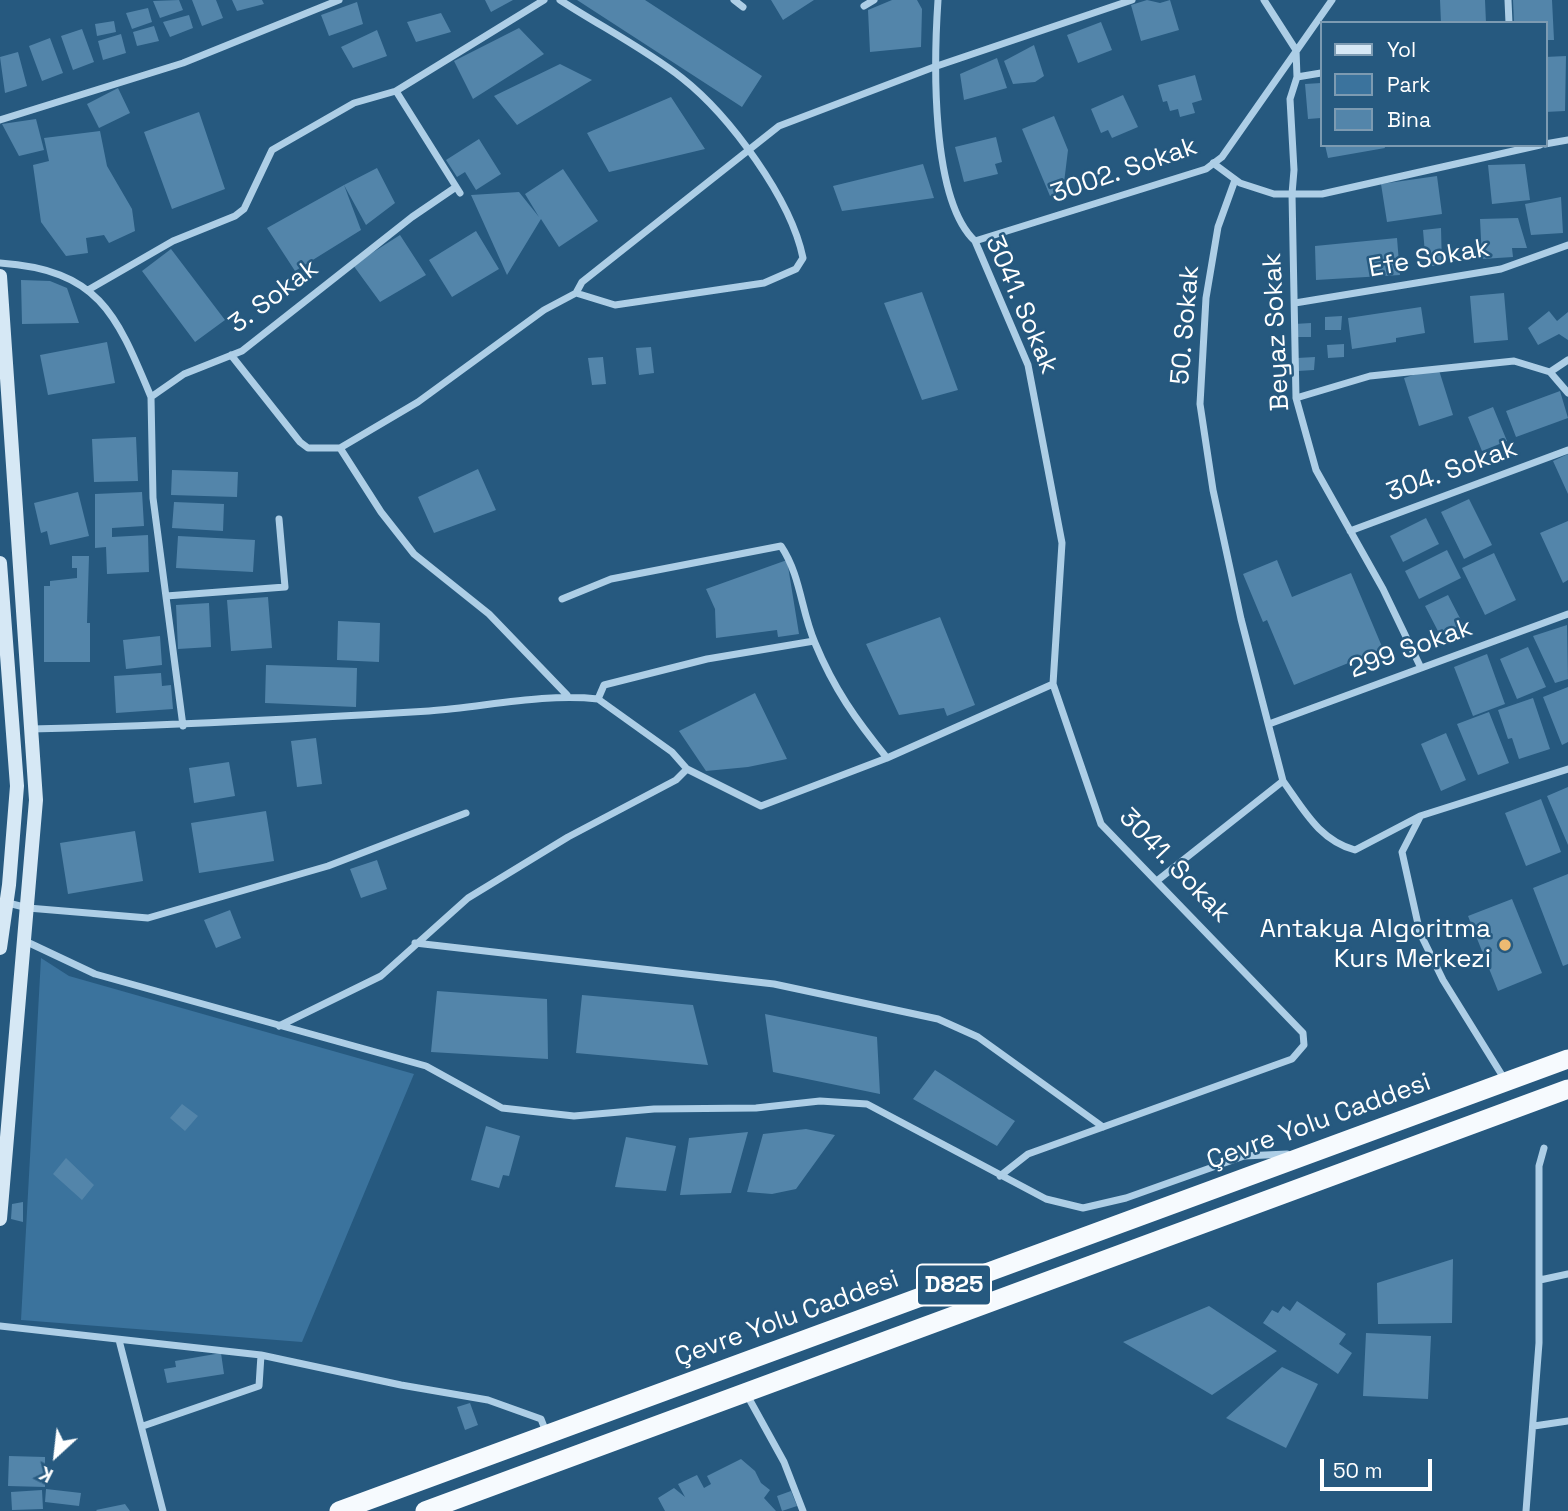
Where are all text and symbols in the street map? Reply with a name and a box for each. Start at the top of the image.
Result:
legend [1320,21,1547,147]
text: Yol [1387,36,1416,63]
text: Park [1387,71,1431,98]
text: Bina [1387,106,1431,133]
street label: 3002. Sokak [1047,131,1201,211]
street label: 3041. Sokak [978,231,1064,379]
street label: Efe Sokak [1366,233,1492,285]
street label: Beyaz Sokak [1257,252,1297,412]
street label: 3. Sokak [223,253,325,341]
street label: 50. Sokak [1165,264,1207,386]
street label: 304. Sokak [1383,433,1521,509]
street label: 299 Sokak [1345,612,1477,686]
street label: 3041. Sokak [1112,802,1236,930]
place label: Antakya Algoritma Kurs Merkezi [1260,914,1491,976]
marker: Antakya Algoritma Kurs Merkezi [1497,937,1513,953]
street label: Çevre Yolu Caddesi [1203,1067,1435,1177]
street label: Çevre Yolu Caddesi [671,1264,903,1374]
road number: D825 [917,1265,991,1306]
north arrow [21,1420,91,1490]
scale bar [1323,1444,1435,1488]
text: 50 m [1333,1457,1383,1484]
text: K [35,1460,57,1488]

